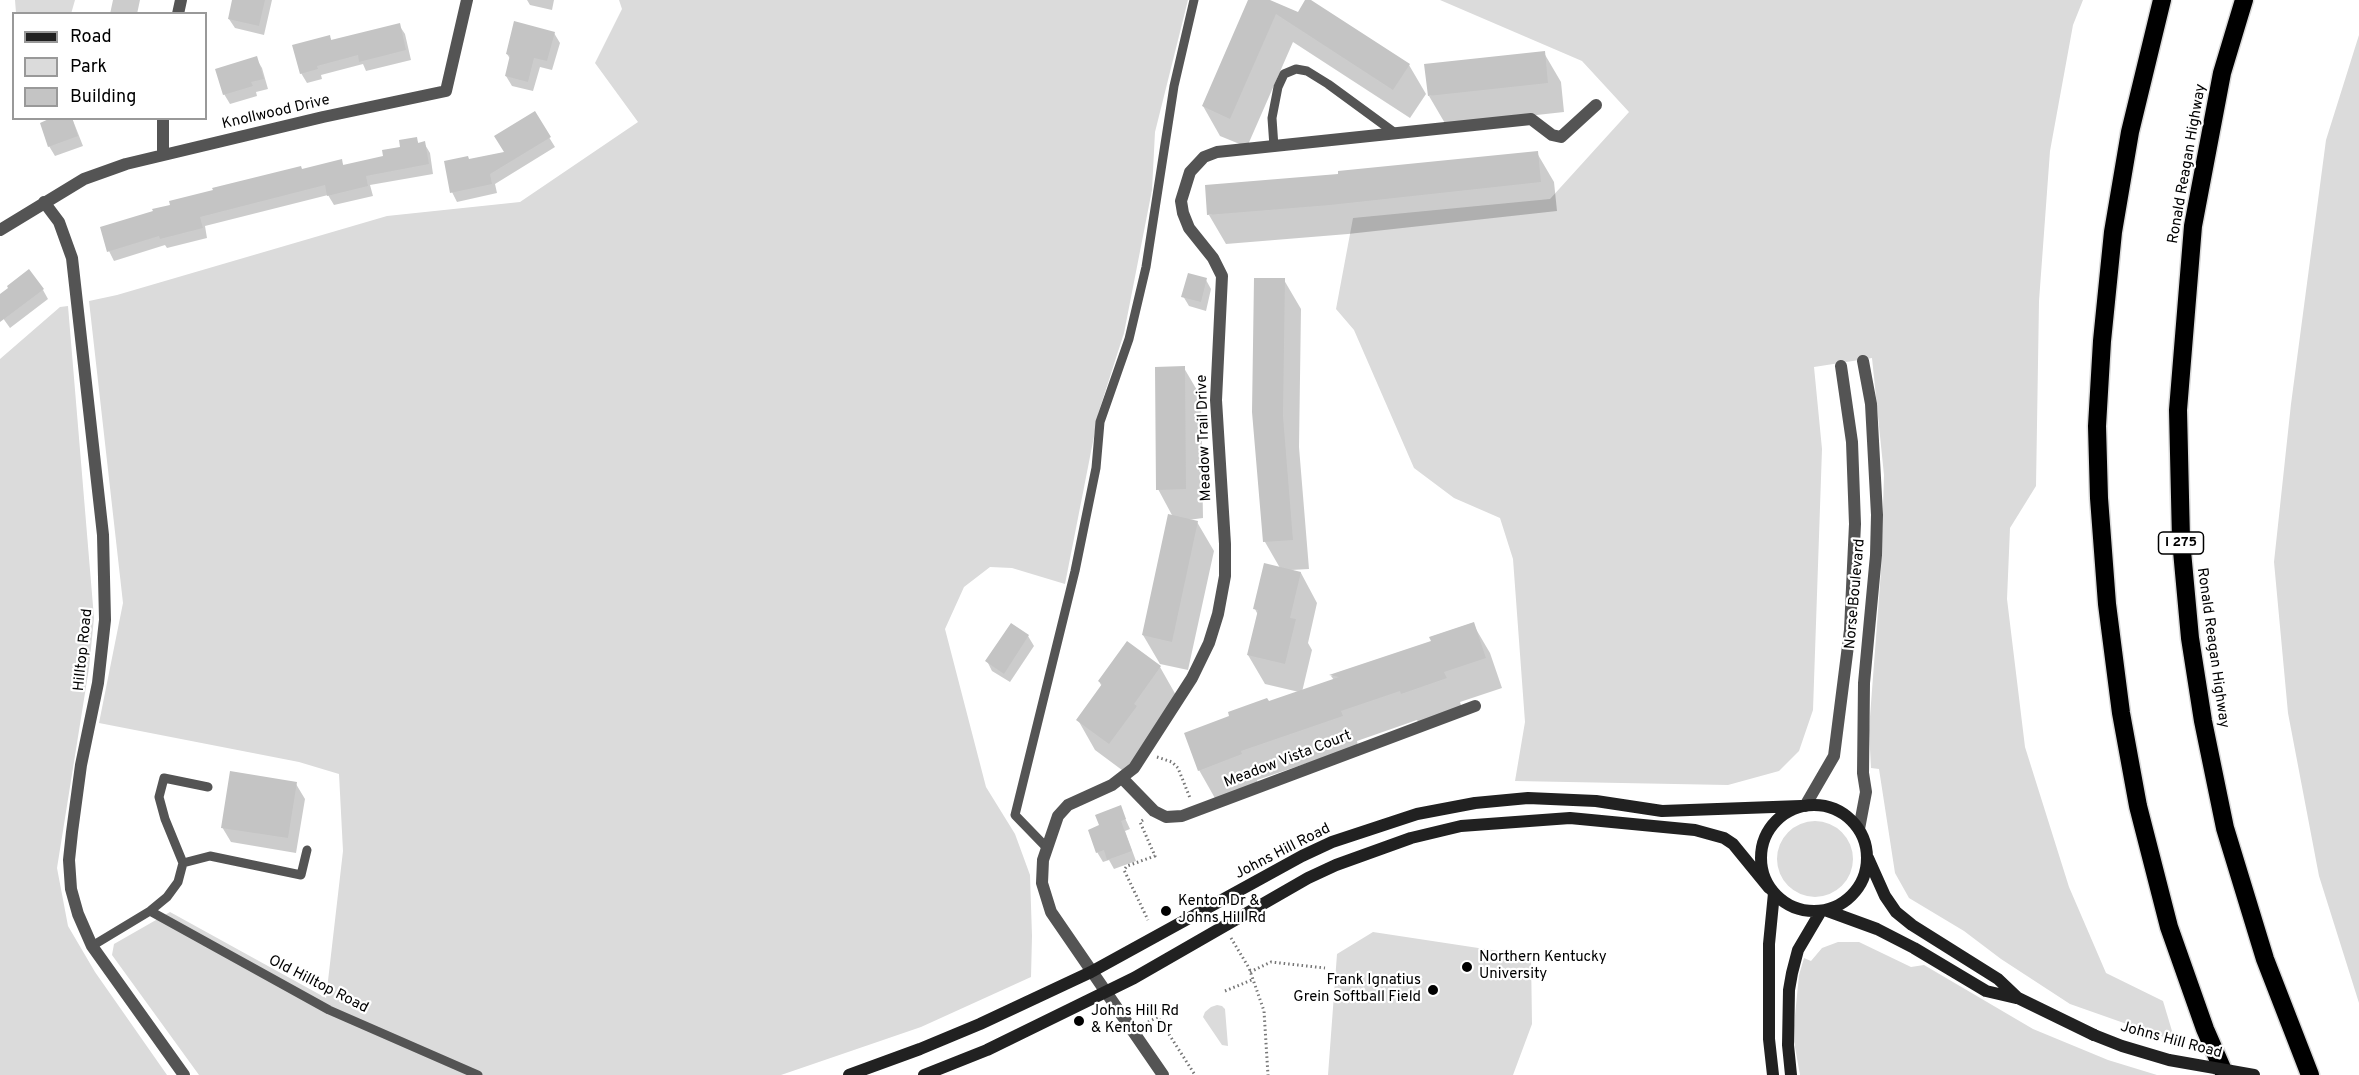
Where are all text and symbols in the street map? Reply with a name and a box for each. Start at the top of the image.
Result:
legend [12,12,207,120]
text: Road [70,26,112,49]
text: Park [70,56,107,79]
street label: Ronald Reagan Highway [2165,83,2211,245]
text: Building [70,86,136,109]
street label: Knollwood Drive [220,92,332,134]
street label: Meadow Trail Drive [1194,374,1216,502]
road number: I 275 [2158,532,2204,554]
street label: Norse Boulevard [1842,538,1870,650]
street label: Ronald Reagan Highway [2192,567,2232,729]
street label: Hilltop Road [71,608,97,692]
street label: Meadow Vista Court [1222,727,1354,793]
street label: Johns Hill Road [1232,820,1334,884]
place label: Kenton Dr & Johns Hill Rd [1178,893,1266,928]
marker: Kenton Dr & Johns Hill Rd [1159,904,1173,918]
place label: Northern Kentucky University [1479,949,1607,984]
street label: Old Hilltop Road [265,952,371,1018]
marker: Northern Kentucky University [1460,960,1474,974]
place label: Frank Ignatius Grein Softball Field [1293,972,1421,1007]
marker: Frank Ignatius Grein Softball Field [1426,983,1440,997]
place label: Johns Hill Rd & Kenton Dr [1091,1003,1179,1038]
marker: Johns Hill Rd & Kenton Dr [1072,1014,1086,1028]
street label: Johns Hill Road [2118,1019,2224,1063]

